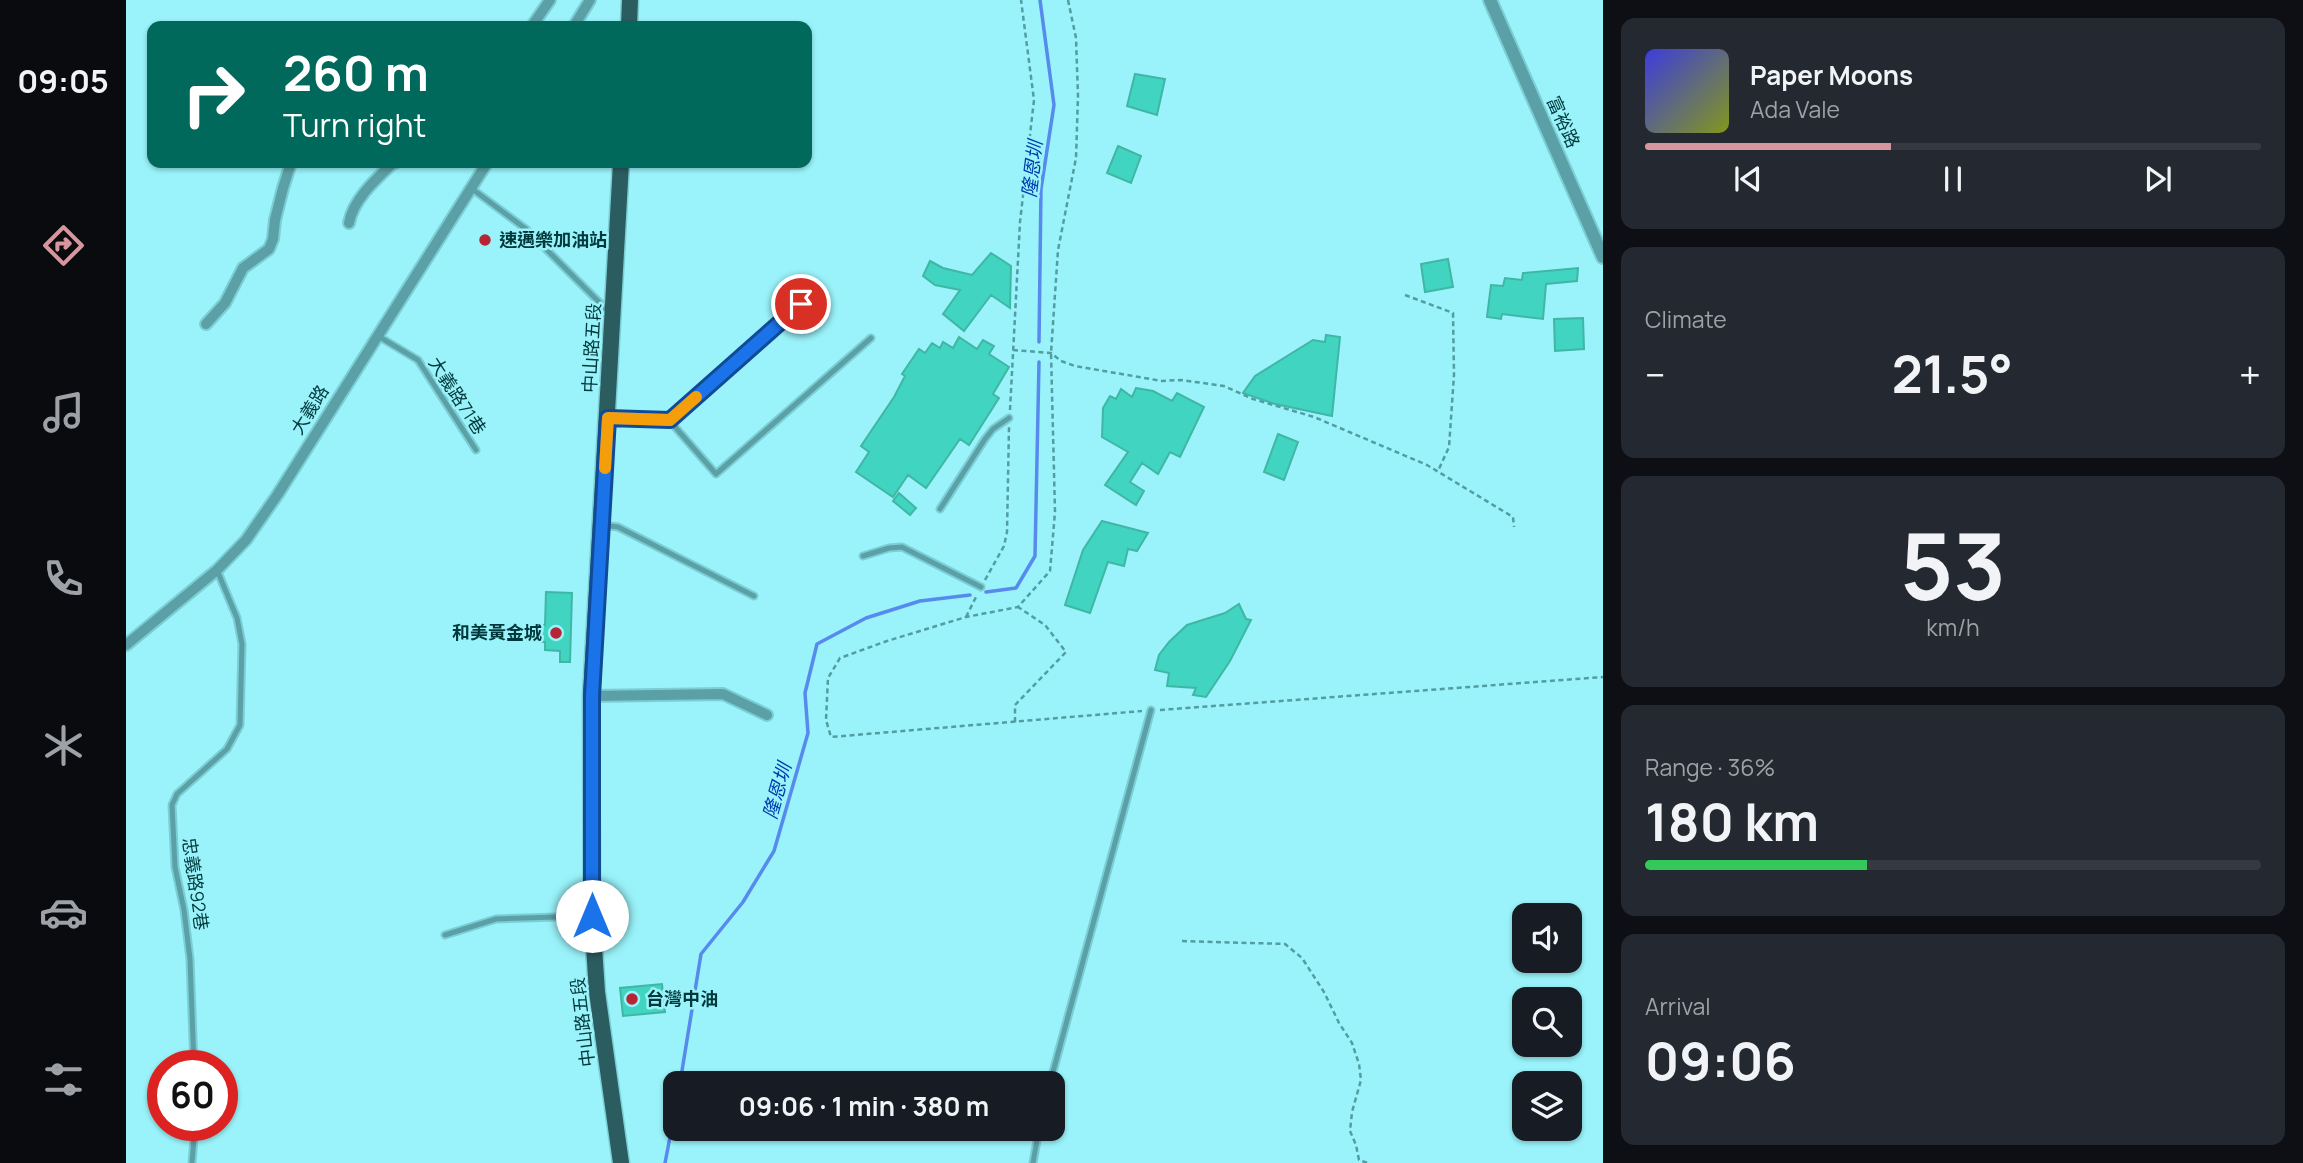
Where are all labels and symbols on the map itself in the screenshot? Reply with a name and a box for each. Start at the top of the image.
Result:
street label: 富裕路 [1542,92,1586,151]
water label: 隆恩圳 [1016,136,1049,199]
place label: 速邁樂加油站 [499,227,607,251]
marker: 速邁樂加油站 [477,232,493,248]
pin [771,274,831,334]
street label: 中山路五段 [577,302,605,394]
street label: 大義路71巷 [424,352,492,439]
street label: 大義路 [285,380,334,439]
place label: 和美黃金城 [452,620,542,644]
marker: 和美黃金城 [548,625,564,641]
water label: 隆恩圳 [757,757,798,822]
street label: 忠義路92巷 [178,836,214,932]
position arrow [555,879,629,953]
street label: 中山路五段 [565,976,599,1068]
place label: 台灣中油 [646,986,718,1010]
marker: 台灣中油 [624,991,640,1007]
speed limit sign: 60 [147,1050,238,1141]

